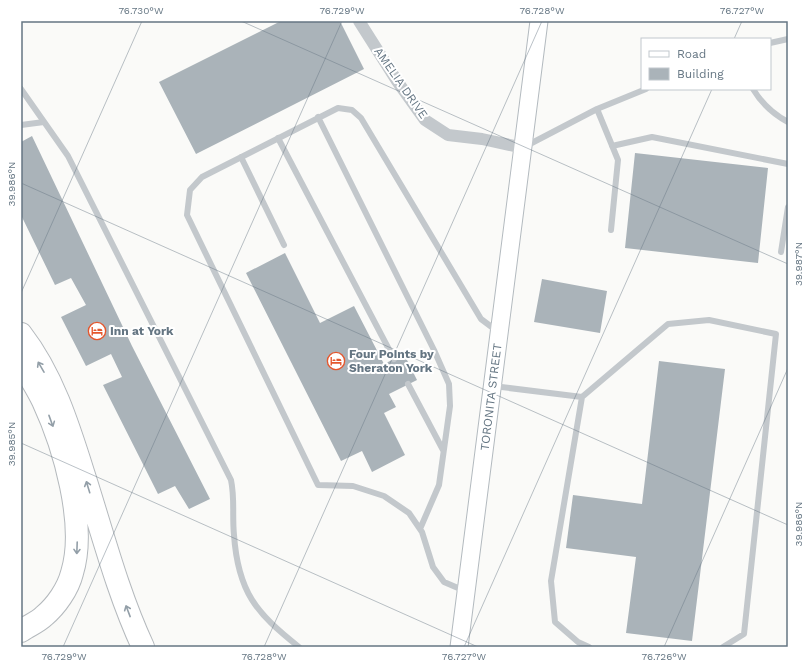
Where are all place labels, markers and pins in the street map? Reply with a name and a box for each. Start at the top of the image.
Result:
hotel icon: Inn at York [87,321,107,341]
place label: Inn at York [110,324,174,338]
place label: Four Points by Sheraton York [349,347,434,375]
hotel icon: Four Points by Sheraton York [326,351,346,371]

